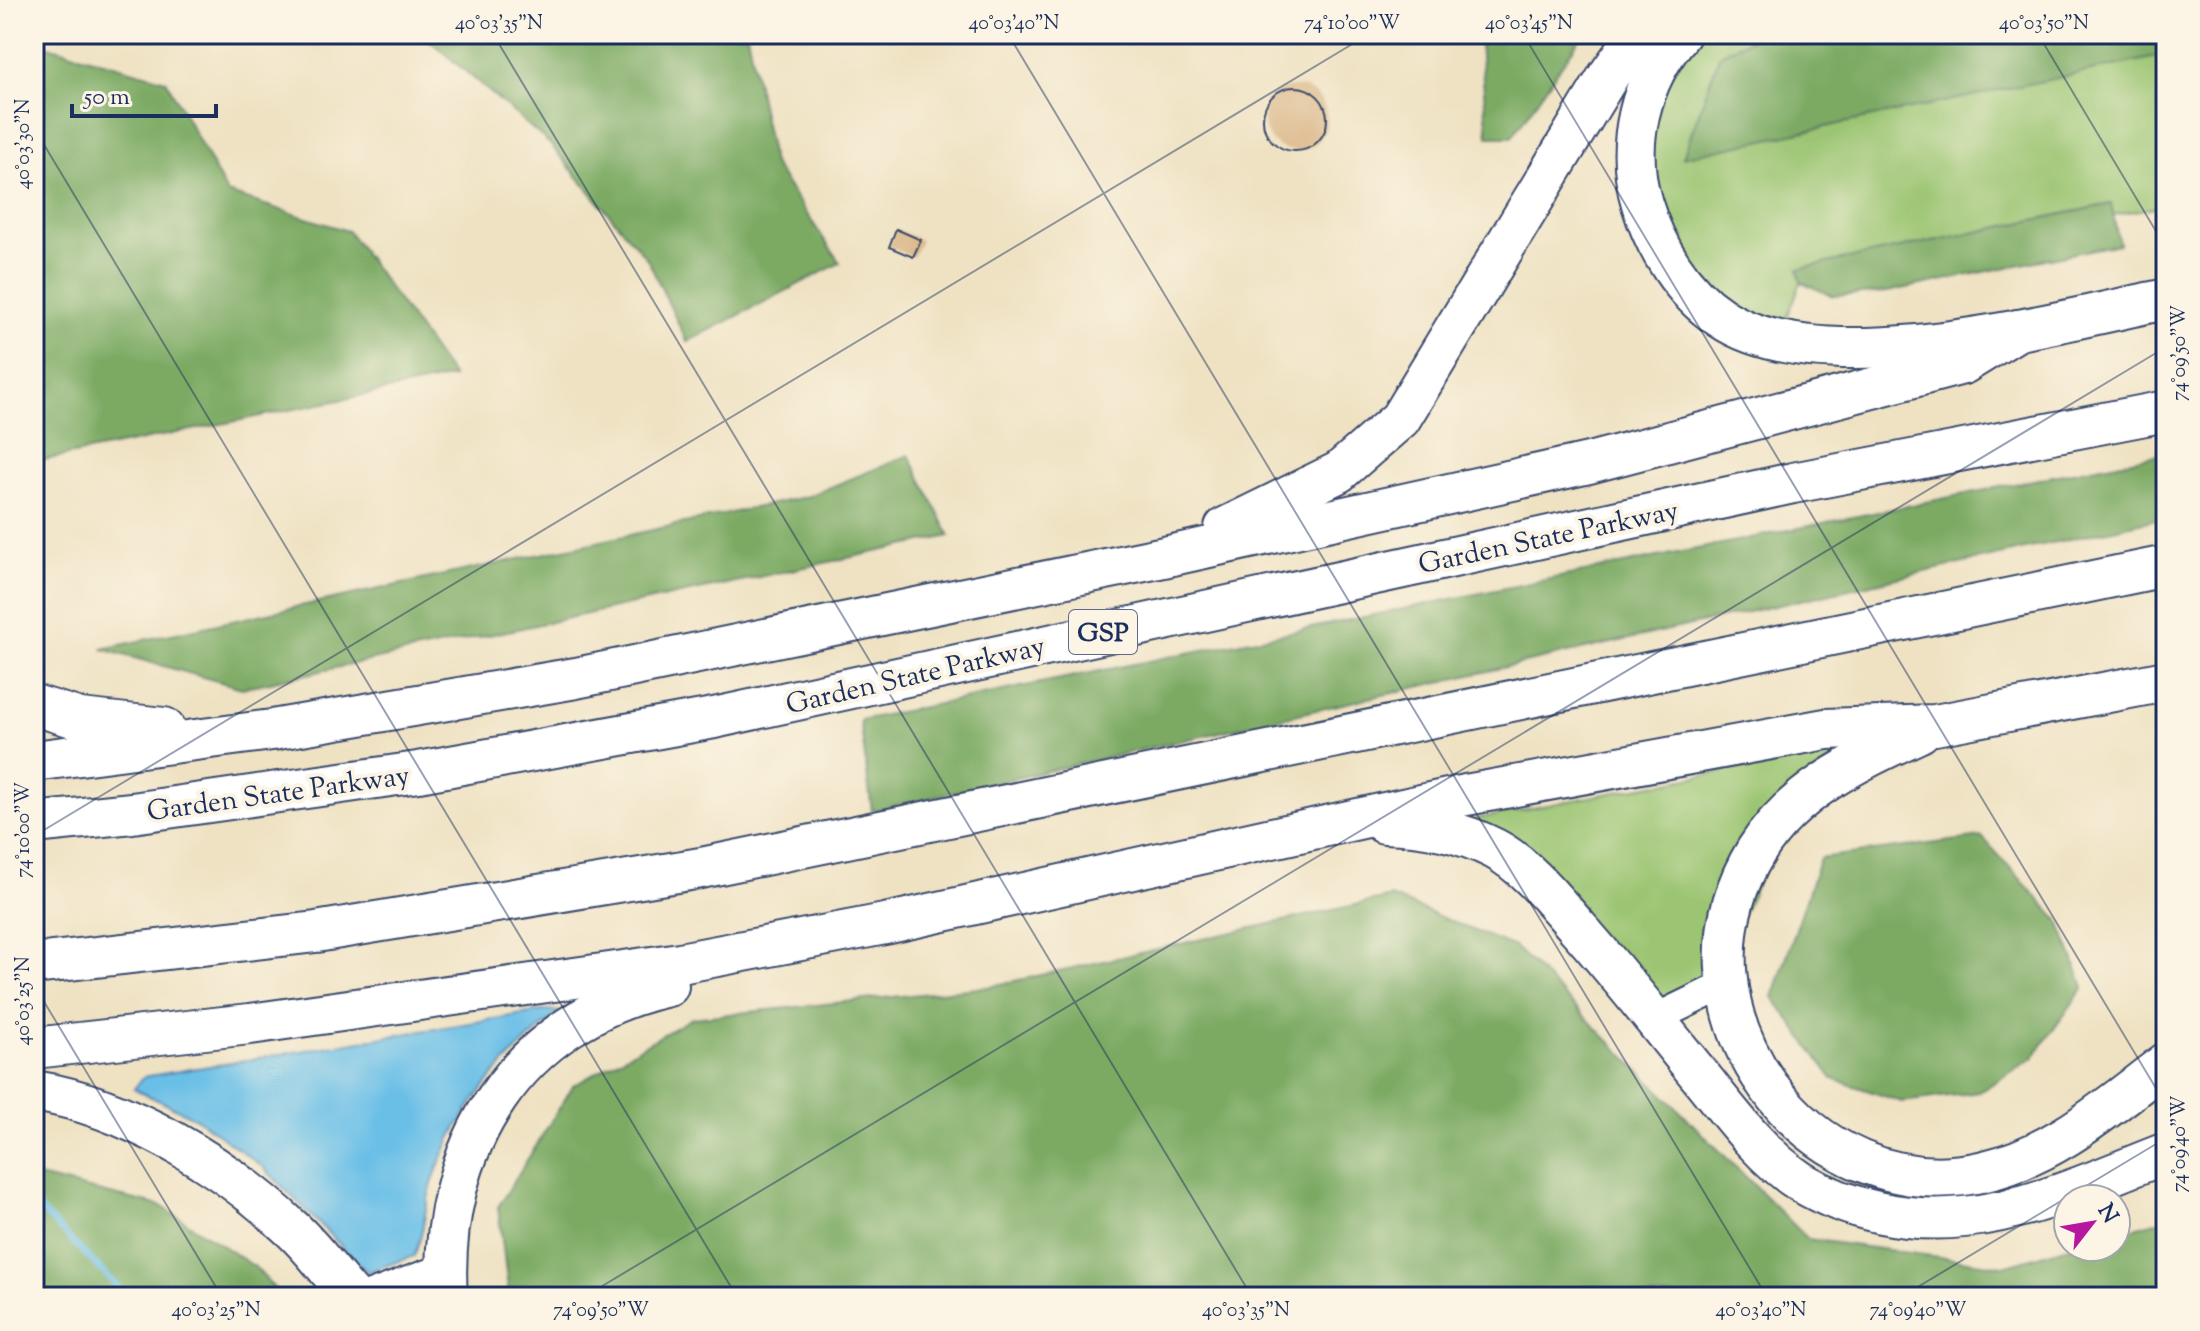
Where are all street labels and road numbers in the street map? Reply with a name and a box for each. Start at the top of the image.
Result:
street label: Garden State Parkway [1415,492,1682,586]
road number: GSP [1069,610,1137,654]
street label: Garden State Parkway [782,628,1049,726]
street label: Garden State Parkway [144,757,412,833]

